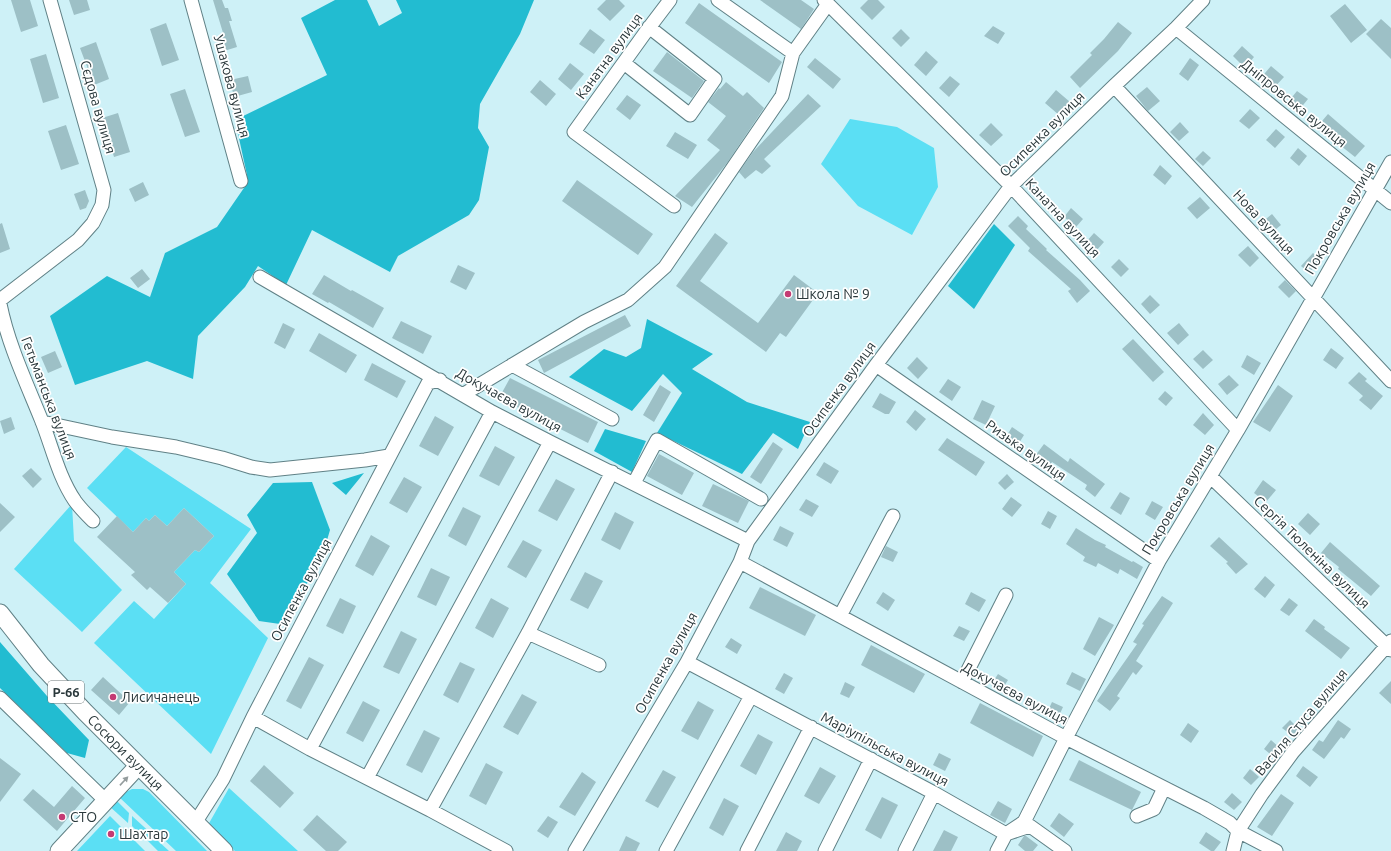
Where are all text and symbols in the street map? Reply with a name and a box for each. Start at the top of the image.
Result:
street label: Канатна вулиця [572,10,646,102]
street label: Ушакова вулиця [211,33,253,139]
street label: Дніпровська вулиця [1238,55,1350,151]
street label: Сєдова вулиця [77,59,119,155]
street label: Осипенка вулиця [996,88,1088,180]
street label: Покровська вулиця [1301,159,1379,277]
street label: Канатна вулиця [1022,175,1104,261]
street label: Нова вулиця [1230,186,1298,258]
place label: Школа № 9 [796,286,870,302]
marker: Школа № 9 [783,289,793,299]
street label: Гетьманська вулиця [18,334,80,462]
street label: Осипенка вулиця [799,338,879,440]
street label: Докучаєва вулиця [454,364,564,436]
street label: Ризька вулиця [983,416,1069,484]
street label: Покровська вулиця [1138,440,1218,558]
street label: Сергія Тюленіна вулиця [1251,492,1373,612]
street label: Осипенка вулиця [267,536,335,644]
street label: Осипенка вулиця [631,609,701,717]
street label: Докучаєва вулиця [959,658,1071,728]
street label: Василя Стуса вулиця [1252,665,1350,779]
road number: Р-66 [48,681,84,703]
place label: Лисичанець [121,689,200,705]
marker: Лисичанець [108,692,118,702]
street label: Маріупільська вулиця [818,709,952,789]
street label: Сосюри вулиця [84,711,167,794]
one-way arrow [119,776,129,786]
place label: СТО [70,809,97,825]
marker: СТО [57,812,67,822]
place label: Шахтар [119,826,169,842]
marker: Шахтар [106,829,116,839]

